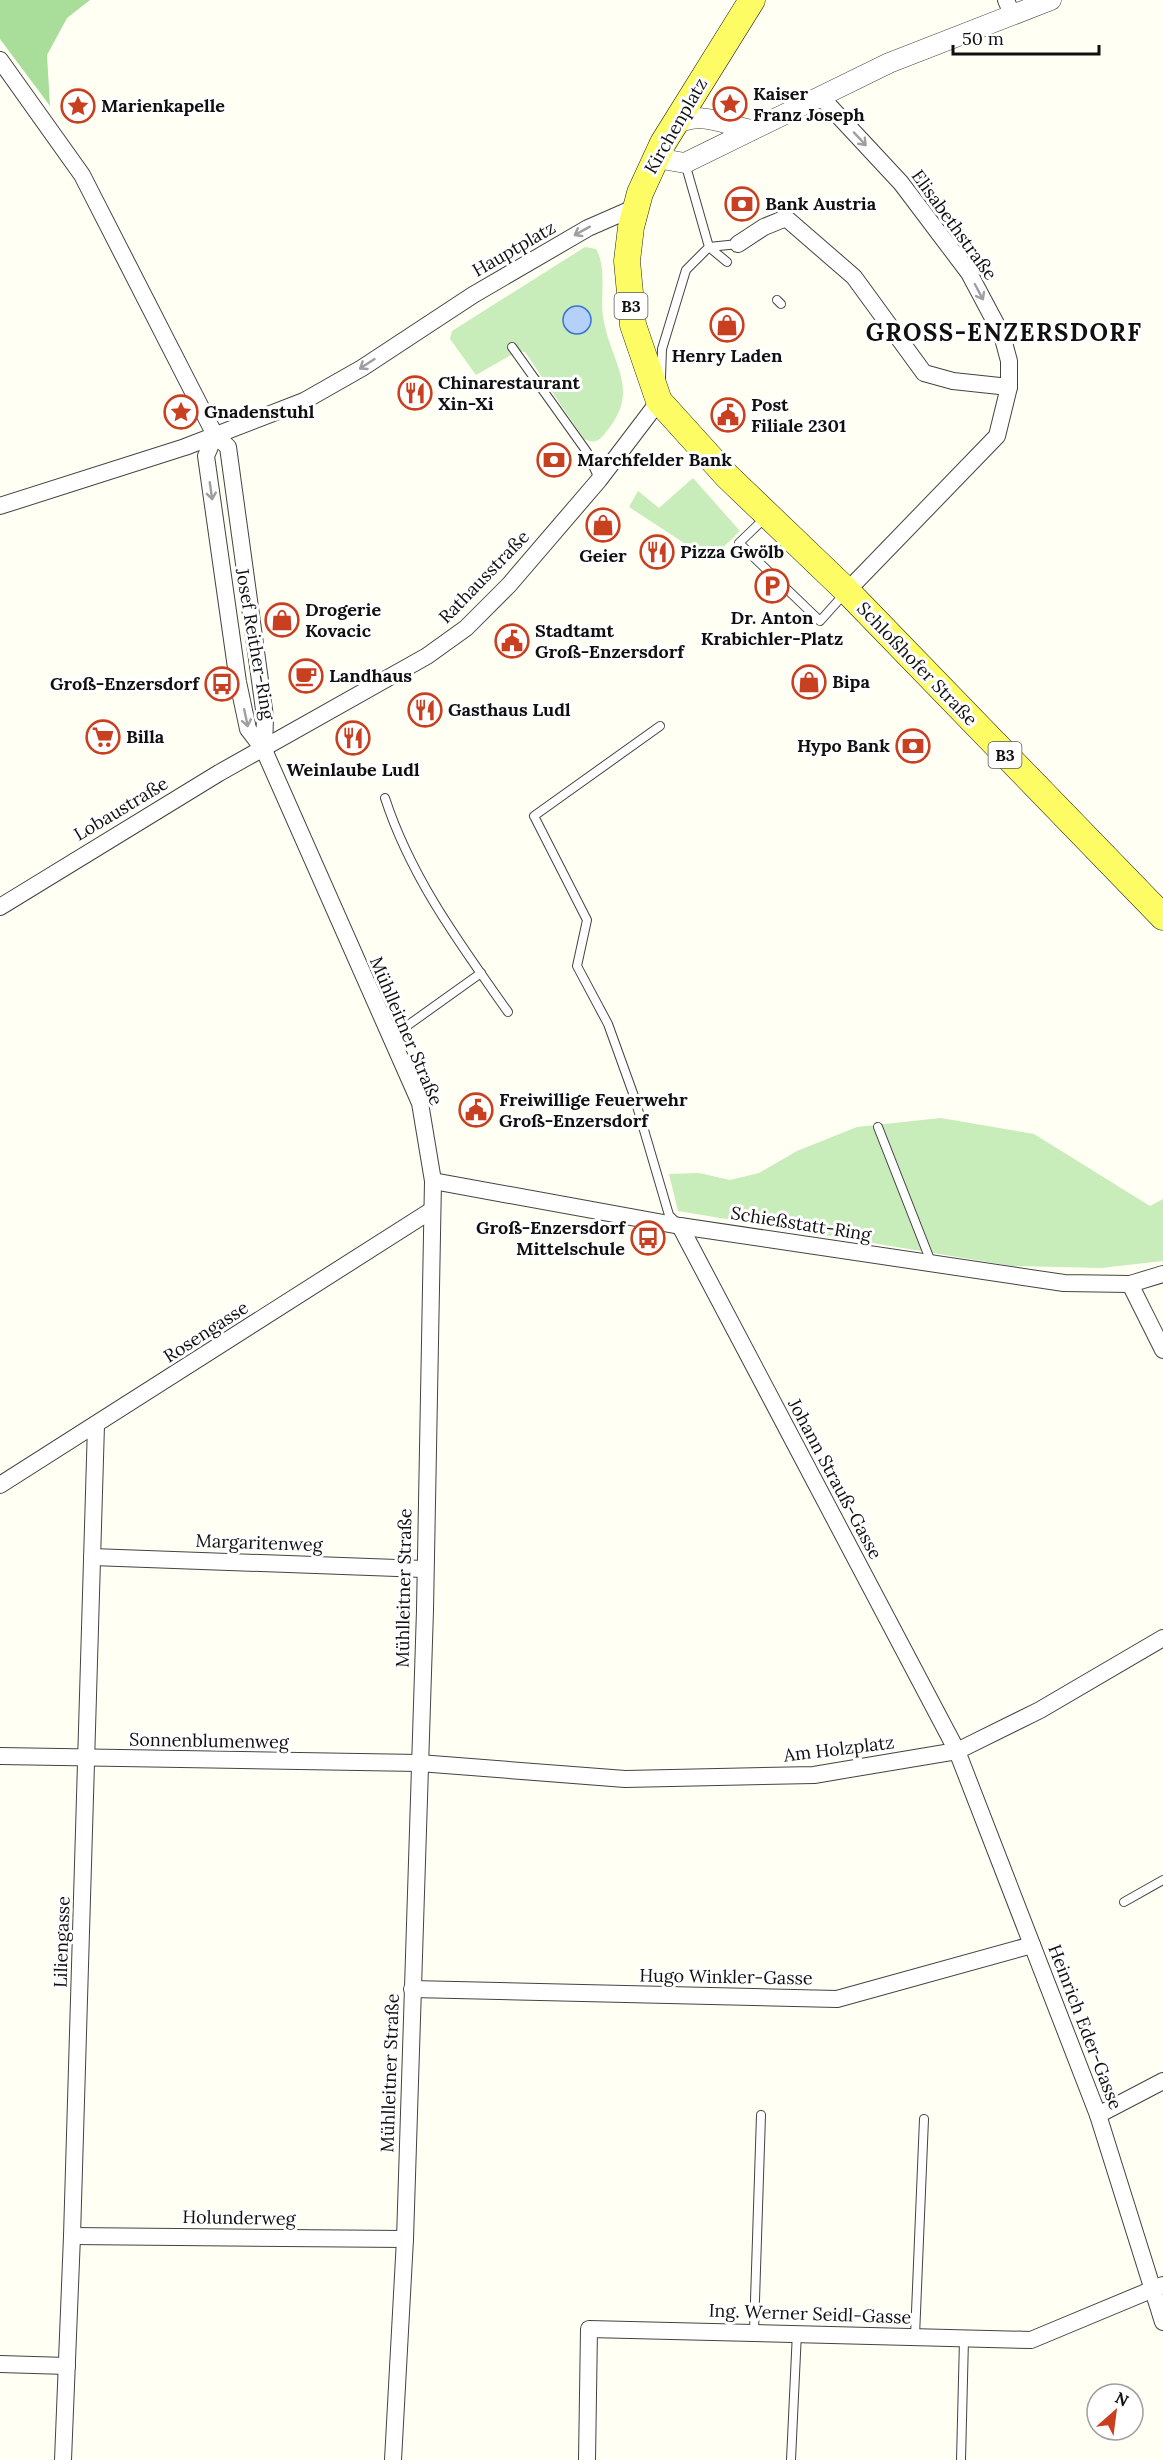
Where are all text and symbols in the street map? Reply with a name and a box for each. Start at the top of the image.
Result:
scale bar [953,18,1098,56]
text: 50 m [962,27,1004,50]
street label: Kirchenplatz [639,74,712,178]
place label: Kaiser Franz Joseph [753,82,865,126]
place icon: Kaiser Franz Joseph [712,86,748,122]
place icon: Marienkapelle [60,88,96,124]
place label: Marienkapelle [101,94,225,117]
one-way arrow [852,131,867,146]
street label: Elisabethstraße [907,165,1002,285]
bank icon: Bank Austria [724,186,760,222]
place label: Bank Austria [765,192,877,215]
street label: Hauptplatz [468,215,560,282]
one-way arrow [574,226,591,238]
one-way arrow [973,283,985,300]
road number: B3 [614,293,648,319]
shop icon: Henry Laden [709,307,745,343]
district label: GROSS-ENZERSDORF [866,317,1142,348]
place label: Henry Laden [672,344,783,367]
one-way arrow [359,358,376,371]
place label: Chinarestaurant Xin-Xi [438,371,581,415]
restaurant icon: Chinarestaurant Xin-Xi [397,375,433,411]
place label: Post Filiale 2301 [751,393,846,437]
place icon: Gnadenstuhl [163,394,199,430]
public building icon: Post Filiale 2301 [710,397,746,433]
place label: Gnadenstuhl [204,400,315,423]
bank icon: Marchfelder Bank [536,442,572,478]
place label: Marchfelder Bank [577,448,732,471]
one-way arrow [205,481,216,501]
shop icon: Geier [585,507,621,543]
street label: Rathausstraße [433,525,534,628]
restaurant icon: Pizza Gwölb [639,534,675,570]
place label: Pizza Gwölb [680,540,784,563]
place label: Geier [579,544,627,567]
street label: Josef Reither-Ring [231,565,280,722]
parking icon: Dr. Anton Krabichler-Platz [754,568,790,604]
street label: Schloßhofer Straße [852,597,983,731]
place label: Drogerie Kovacic [305,598,381,642]
shop icon: Drogerie Kovacic [264,602,300,638]
place label: Dr. Anton Krabichler-Platz [701,606,843,650]
place label: Stadtamt Groß-Enzersdorf [535,619,685,663]
public building icon: Stadtamt Groß-Enzersdorf [494,623,530,659]
cafe icon: Landhaus [288,658,324,694]
place label: Landhaus [329,664,412,687]
shop icon: Bipa [791,664,827,700]
bus stop icon: Groß-Enzersdorf [204,666,240,702]
place label: Bipa [832,670,870,693]
place label: Groß-Enzersdorf [50,672,200,695]
restaurant icon: Gasthaus Ludl [407,692,443,728]
place label: Gasthaus Ludl [448,698,571,721]
one-way arrow [241,708,252,728]
supermarket icon: Billa [85,719,121,755]
restaurant icon: Weinlaube Ludl [335,720,371,756]
place label: Billa [126,725,165,748]
bank icon: Hypo Bank [895,728,931,764]
place label: Hypo Bank [797,734,890,757]
road number: B3 [988,742,1022,768]
place label: Weinlaube Ludl [286,758,420,781]
street label: Lobaustraße [70,771,172,846]
street label: Mühlleitner Straße [365,953,448,1109]
place label: Freiwillige Feuerwehr Groß-Enzersdorf [499,1088,688,1132]
public building icon: Freiwillige Feuerwehr Groß-Enzersdorf [458,1092,494,1128]
street label: Schießstatt-Ring [729,1201,874,1246]
place label: Groß-Enzersdorf Mittelschule [476,1216,626,1260]
bus stop icon: Groß-Enzersdorf Mittelschule [630,1220,666,1256]
street label: Rosengasse [159,1296,253,1367]
street label: Johann Strauß-Gasse [783,1394,888,1563]
street label: Mühlleitner Straße [391,1508,416,1668]
street label: Margaritenweg [195,1529,324,1556]
street label: Sonnenblumenweg [129,1728,290,1753]
street label: Am Holzplatz [781,1730,896,1767]
street label: Liliengasse [48,1895,75,1988]
street label: Heinrich Eder-Gasse [1043,1941,1128,2113]
street label: Hugo Winkler-Gasse [639,1963,813,1990]
street label: Mühlleitner Straße [375,1993,404,2153]
street label: Holunderweg [182,2205,297,2230]
street label: Ing. Werner Seidl-Gasse [708,2298,912,2329]
north arrow [1085,2382,1145,2442]
text: N [1112,2387,1132,2410]

